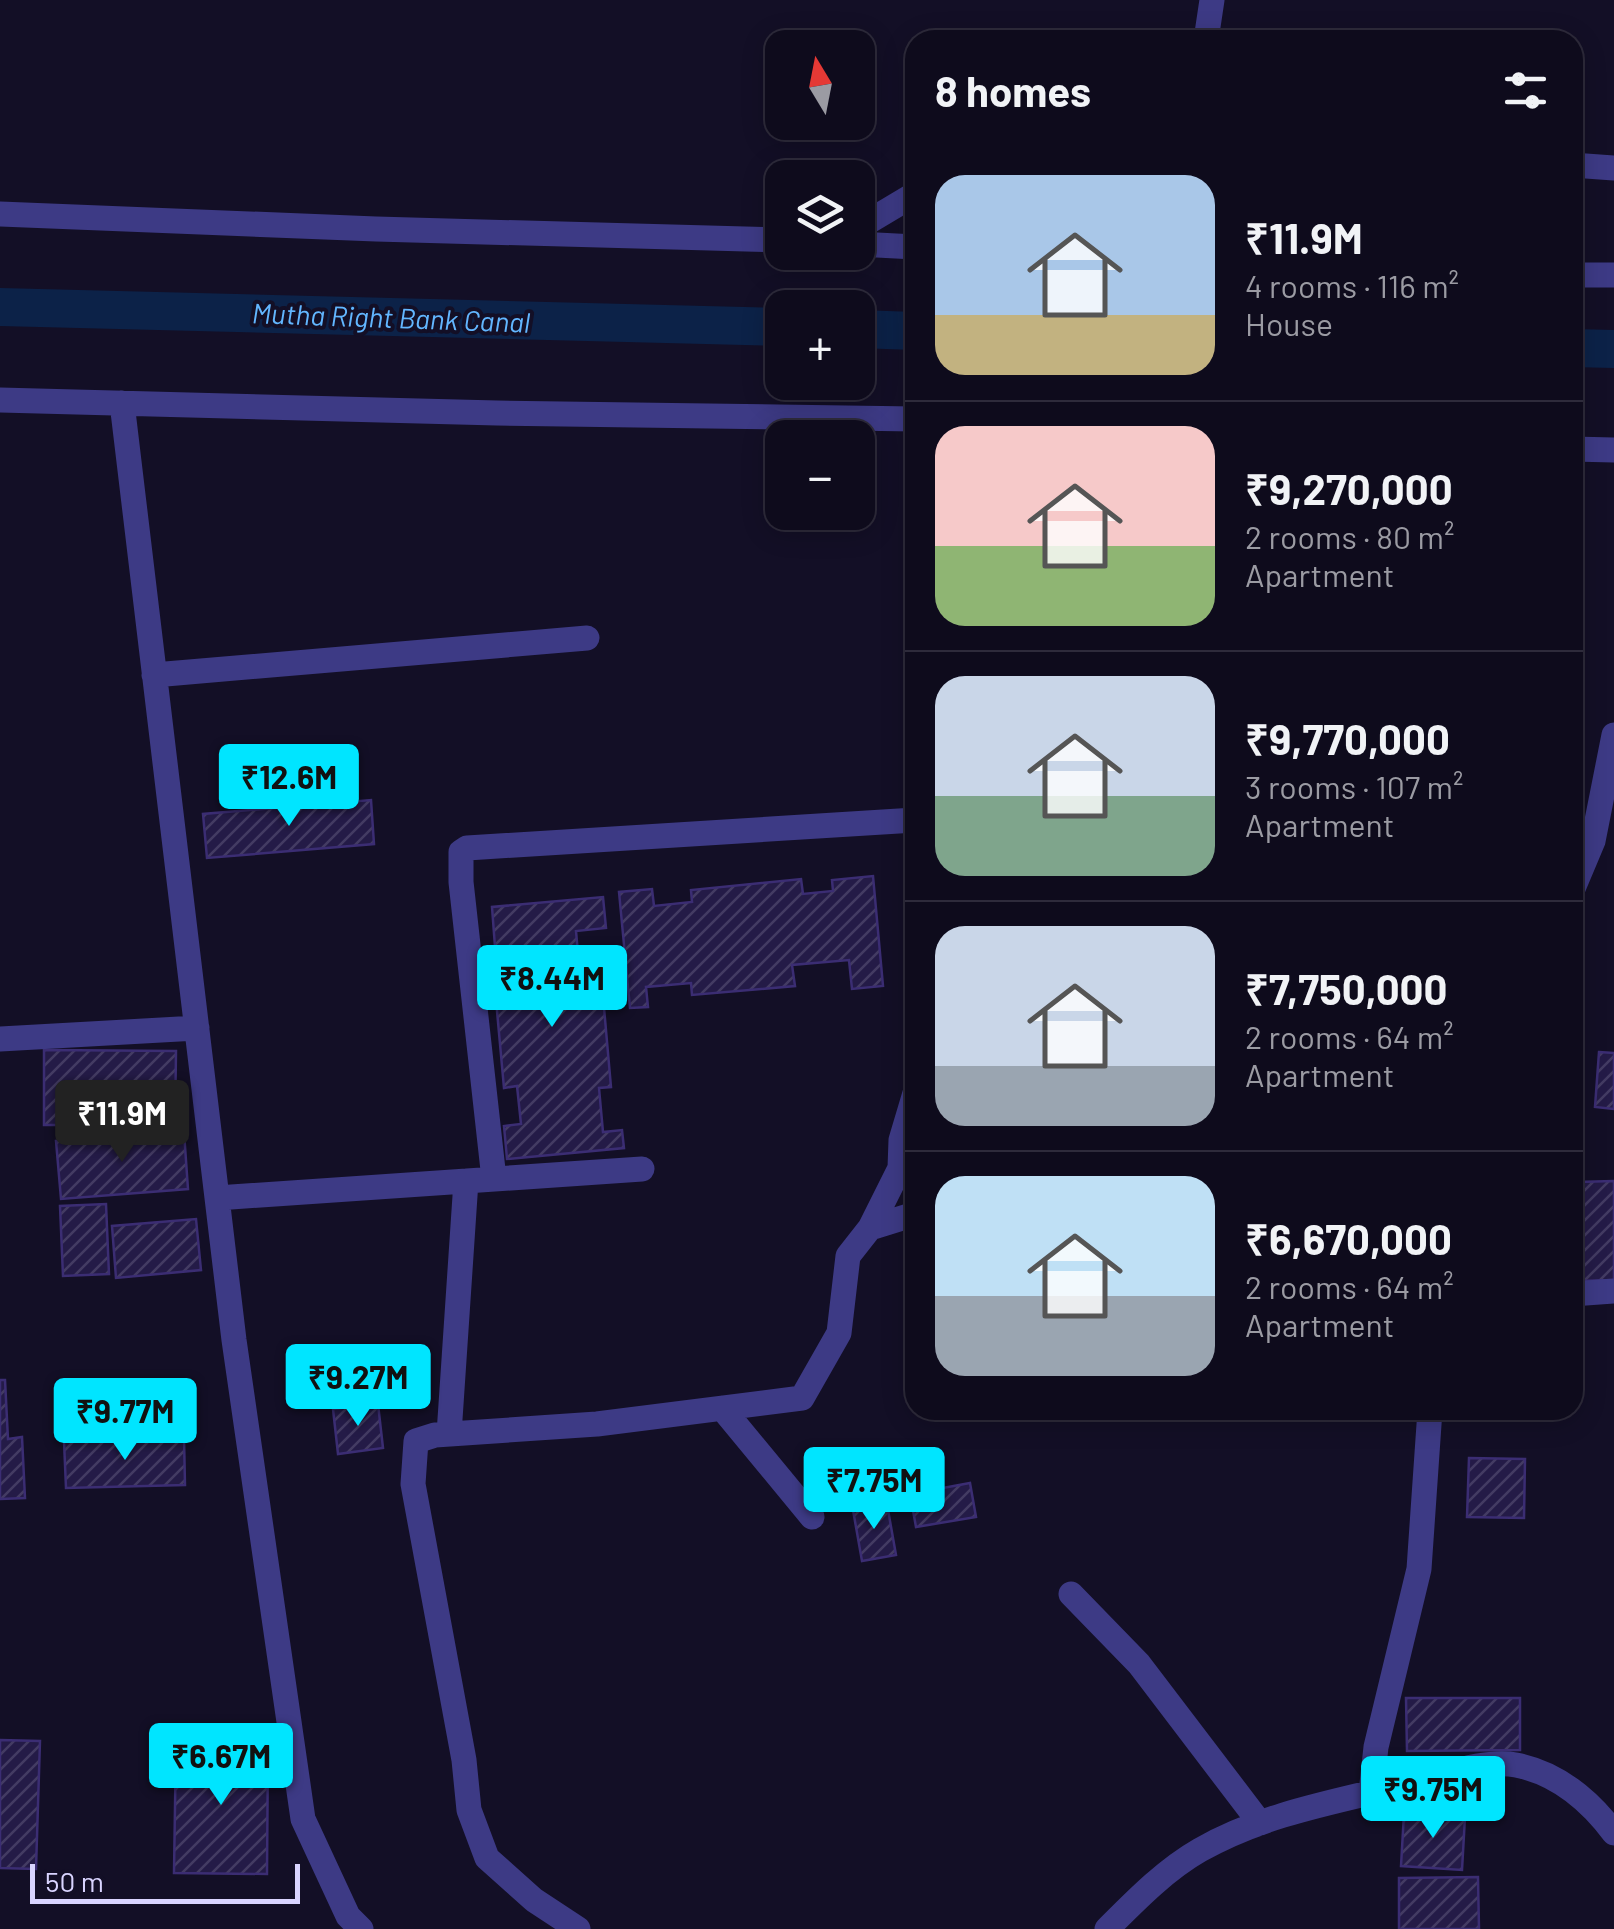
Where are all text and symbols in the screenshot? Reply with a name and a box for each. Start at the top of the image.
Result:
north arrow [765,30,875,140]
map controls [765,30,875,530]
icon: filters [1498,63,1553,118]
text: 8 homes [935,65,1091,115]
button: layers [765,160,875,270]
text: ₹11.9M [1245,212,1363,262]
icon: home [1015,215,1135,335]
text: 4 rooms · 116 m² [1245,266,1459,304]
button: + [765,290,875,400]
water label: Mutha Right Bank Canal [251,295,531,339]
text: House [1245,304,1333,342]
button: − [765,420,875,530]
text: ₹9,270,000 [1245,463,1453,513]
icon: home [1015,466,1135,586]
text: 2 rooms · 80 m² [1245,517,1454,555]
text: Apartment [1245,555,1394,593]
text: ₹9,770,000 [1245,713,1450,763]
icon: home [1015,716,1135,836]
pin: ₹12.6M [208,744,370,829]
text: ₹12.6M [241,757,337,795]
text: 3 rooms · 107 m² [1245,767,1463,805]
text: Apartment [1245,805,1394,843]
pin: ₹8.44M [471,945,633,1030]
text: ₹8.44M [499,958,605,996]
text: ₹7,750,000 [1245,963,1447,1013]
icon: home [1015,966,1135,1086]
text: 2 rooms · 64 m² [1245,1017,1454,1055]
text: Apartment [1245,1055,1394,1093]
pin: ₹11.9M [41,1080,203,1165]
text: ₹11.9M [77,1093,167,1131]
text: ₹6,670,000 [1245,1213,1452,1263]
icon: home [1015,1216,1135,1336]
text: 2 rooms · 64 m² [1245,1267,1454,1305]
text: Apartment [1245,1305,1394,1343]
pin: ₹9.27M [277,1344,439,1429]
text: ₹9.27M [308,1357,408,1395]
pin: ₹9.77M [44,1378,206,1463]
text: ₹9.77M [76,1391,174,1429]
pin: ₹7.75M [793,1447,955,1532]
text: ₹7.75M [826,1460,922,1498]
pin: ₹6.67M [140,1723,302,1808]
text: ₹6.67M [171,1736,271,1774]
pin: ₹9.75M [1352,1756,1514,1841]
text: ₹9.75M [1383,1769,1483,1807]
scale bar [30,1859,300,1904]
text: 50 m [45,1864,104,1898]

